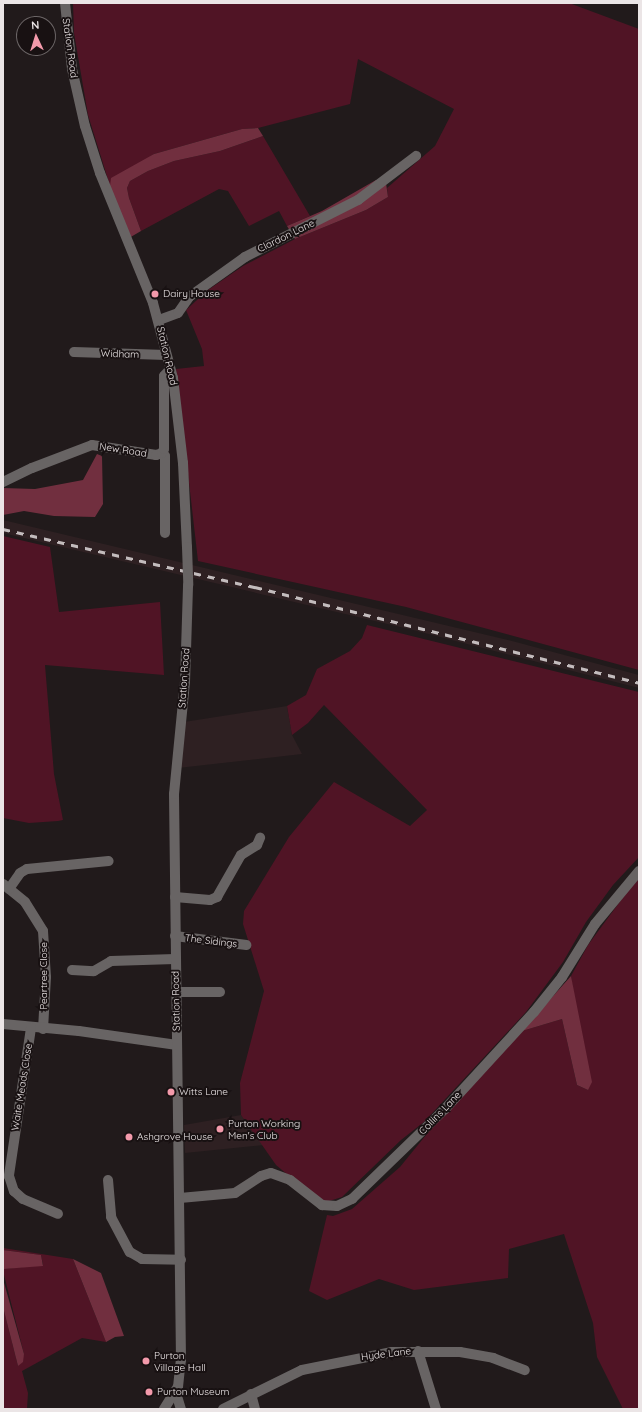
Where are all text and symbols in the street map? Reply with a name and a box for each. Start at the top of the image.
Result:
north arrow [16,16,56,56]
street label: Station Road [60,17,80,79]
text: N [31,18,40,32]
street label: Clardon Lane [256,217,316,255]
place label: Dairy House [163,288,220,300]
marker: Dairy House [150,289,160,299]
street label: Station Road [154,325,180,387]
street label: Widham [100,347,140,361]
street label: New Road [98,440,148,460]
street label: Station Road [176,648,192,708]
street label: The Sidings [184,932,238,950]
street label: Peartree Close [38,942,50,1010]
street label: Station Road [169,971,183,1031]
street label: Waite Meads Close [9,1043,35,1131]
place label: Witts Lane [179,1086,228,1098]
marker: Witts Lane [166,1087,176,1097]
street label: Collins Lane [416,1089,464,1137]
place label: Purton Working Men's Club [228,1117,300,1140]
marker: Purton Working Men's Club [215,1124,225,1134]
place label: Ashgrove House [137,1131,213,1143]
marker: Ashgrove House [124,1132,134,1142]
street label: Hyde Lane [360,1345,412,1363]
place label: Purton Village Hall [154,1349,206,1372]
marker: Purton Village Hall [141,1356,151,1366]
place label: Purton Museum [157,1386,229,1398]
marker: Purton Museum [144,1387,154,1397]

